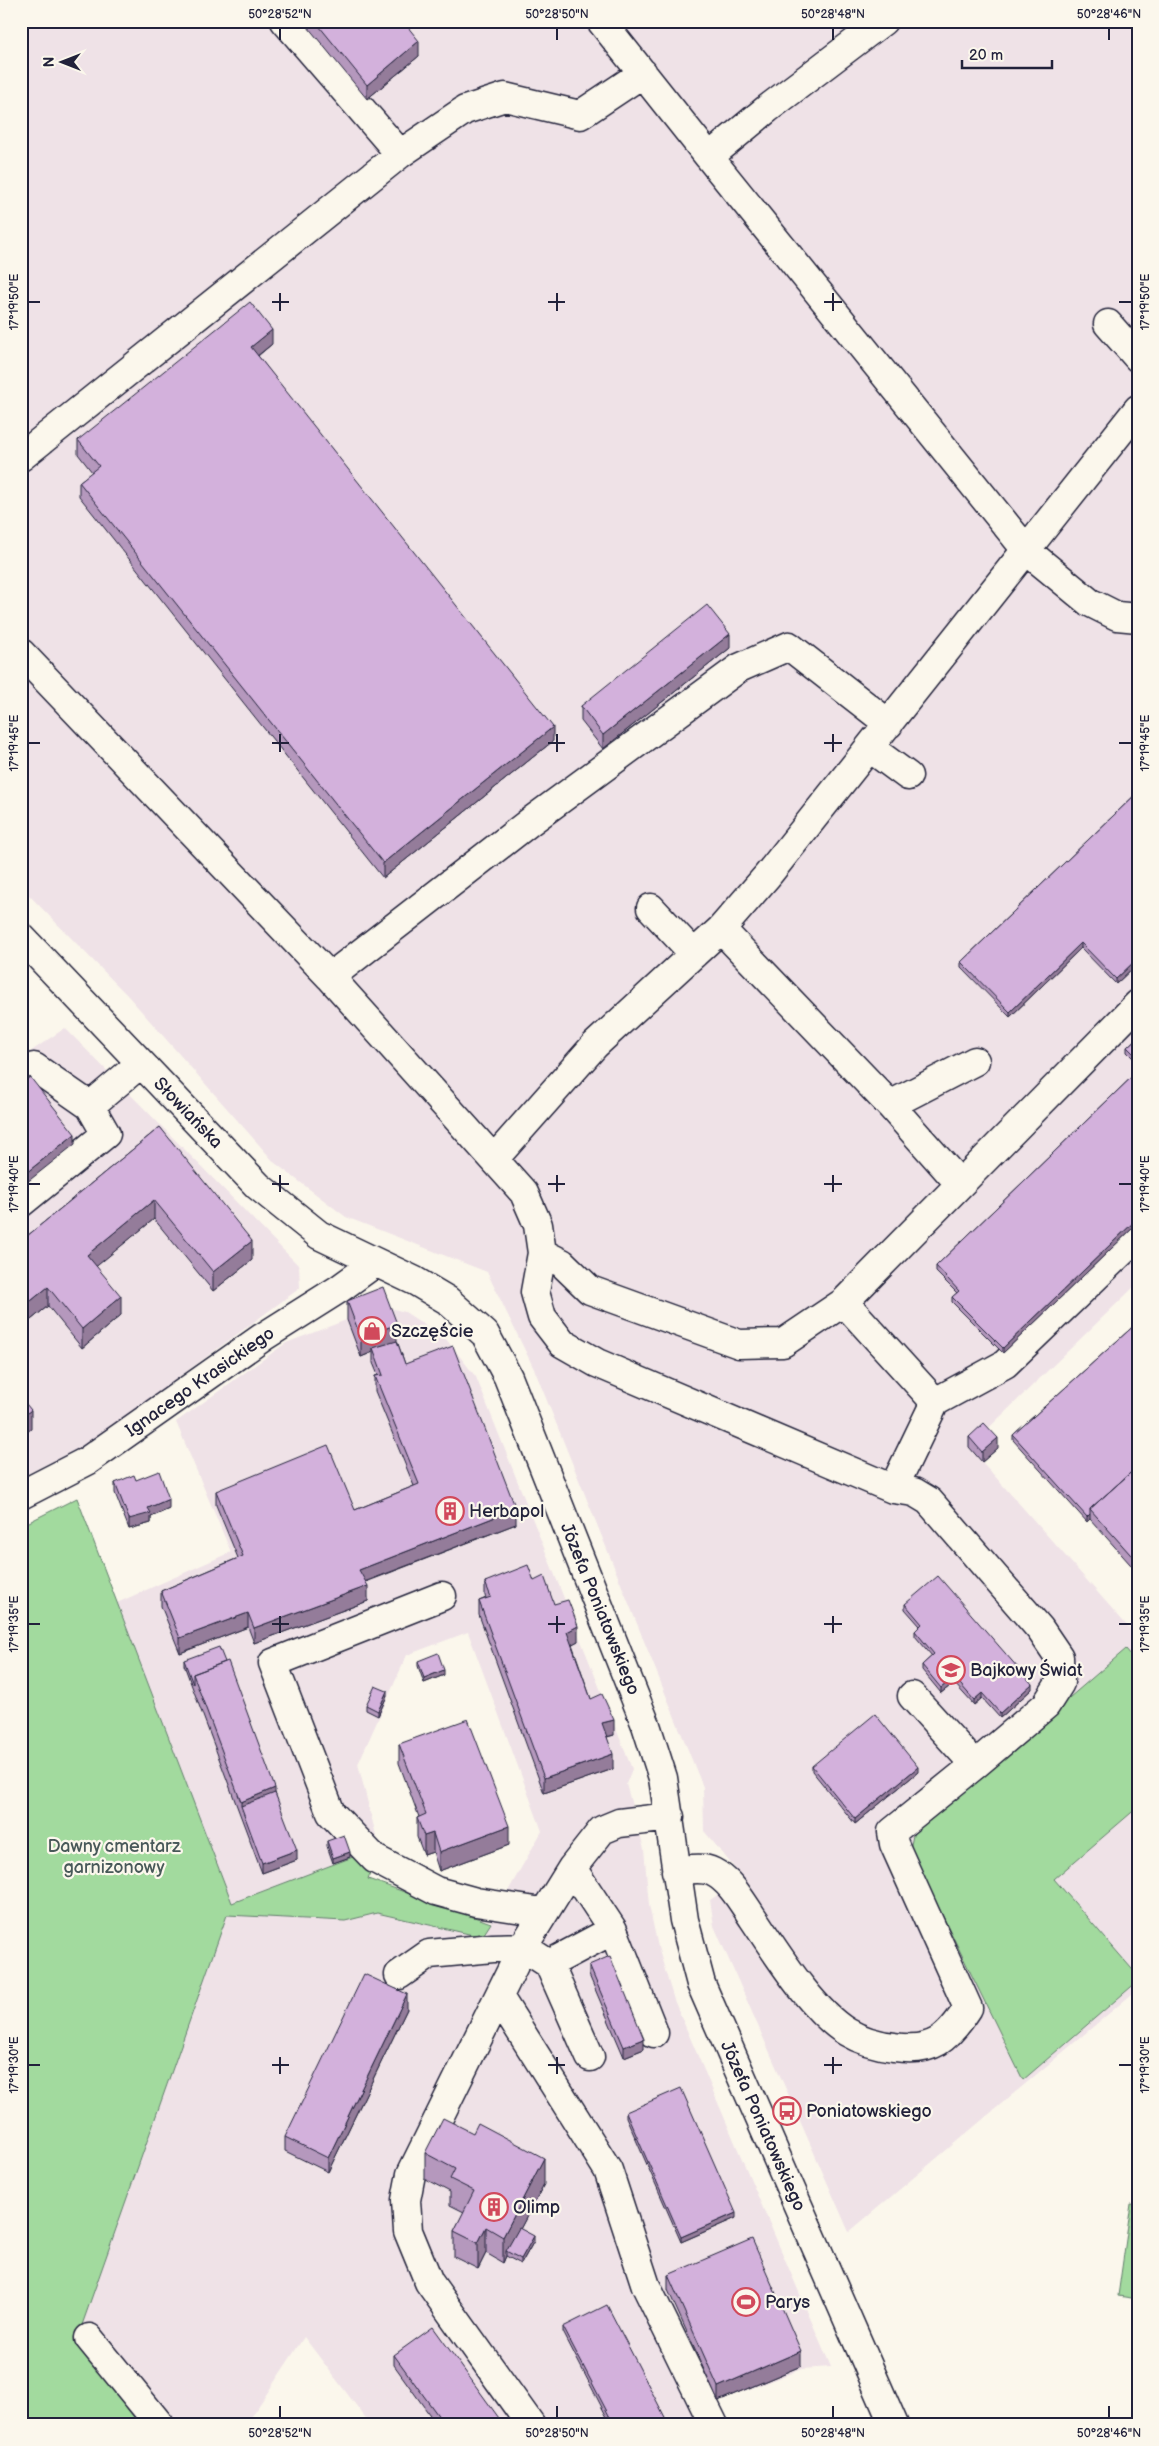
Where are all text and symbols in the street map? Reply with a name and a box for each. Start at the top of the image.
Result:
text: 50°28'52"N [248,7,312,22]
text: 50°28'50"N [525,7,589,22]
text: 50°28'48"N [801,7,865,22]
text: 50°28'46"N [1077,7,1141,22]
north arrow [38,38,88,88]
scale bar [962,38,1052,70]
text: 20 m [969,46,1003,65]
text: N [41,57,58,67]
text: 17°19'50"E [7,274,22,330]
text: 17°19'50"E [1138,274,1153,330]
text: 17°19'45"E [7,714,22,771]
text: 17°19'45"E [1138,714,1153,771]
street label: Słowiańska [149,1073,227,1153]
text: 17°19'40"E [7,1155,22,1213]
text: 17°19'40"E [1138,1155,1153,1213]
shop icon: Szczęście [357,1316,387,1346]
place label: Szczęście [391,1321,474,1342]
street label: Ignacego Krasickiego [121,1323,279,1441]
building icon: Herbapol [435,1496,465,1526]
place label: Herbapol [469,1501,544,1522]
street label: Józefa Poniatowskiego [556,1520,644,1698]
text: 17°19'35"E [7,1595,22,1652]
text: 17°19'35"E [1138,1595,1153,1652]
school or university icon: Bajkowy Świat [936,1655,966,1685]
place label: Bajkowy Świat [970,1658,1083,1681]
park label: Dawny cmentarz garnizonowy [48,1836,181,1878]
text: 17°19'30"E [7,2036,22,2094]
text: 17°19'30"E [1138,2036,1153,2094]
street label: Józefa Poniatowskiego [716,2038,810,2214]
bus stop icon: Poniatowskiego [772,2096,802,2126]
place label: Poniatowskiego [806,2101,932,2122]
building icon: Olimp [479,2192,509,2222]
place label: Olimp [513,2197,560,2218]
sports icon: Parys [731,2287,761,2317]
place label: Parys [765,2292,810,2313]
text: 50°28'52"N [248,2426,312,2441]
text: 50°28'50"N [525,2426,589,2441]
text: 50°28'48"N [801,2426,865,2441]
text: 50°28'46"N [1077,2426,1141,2441]

